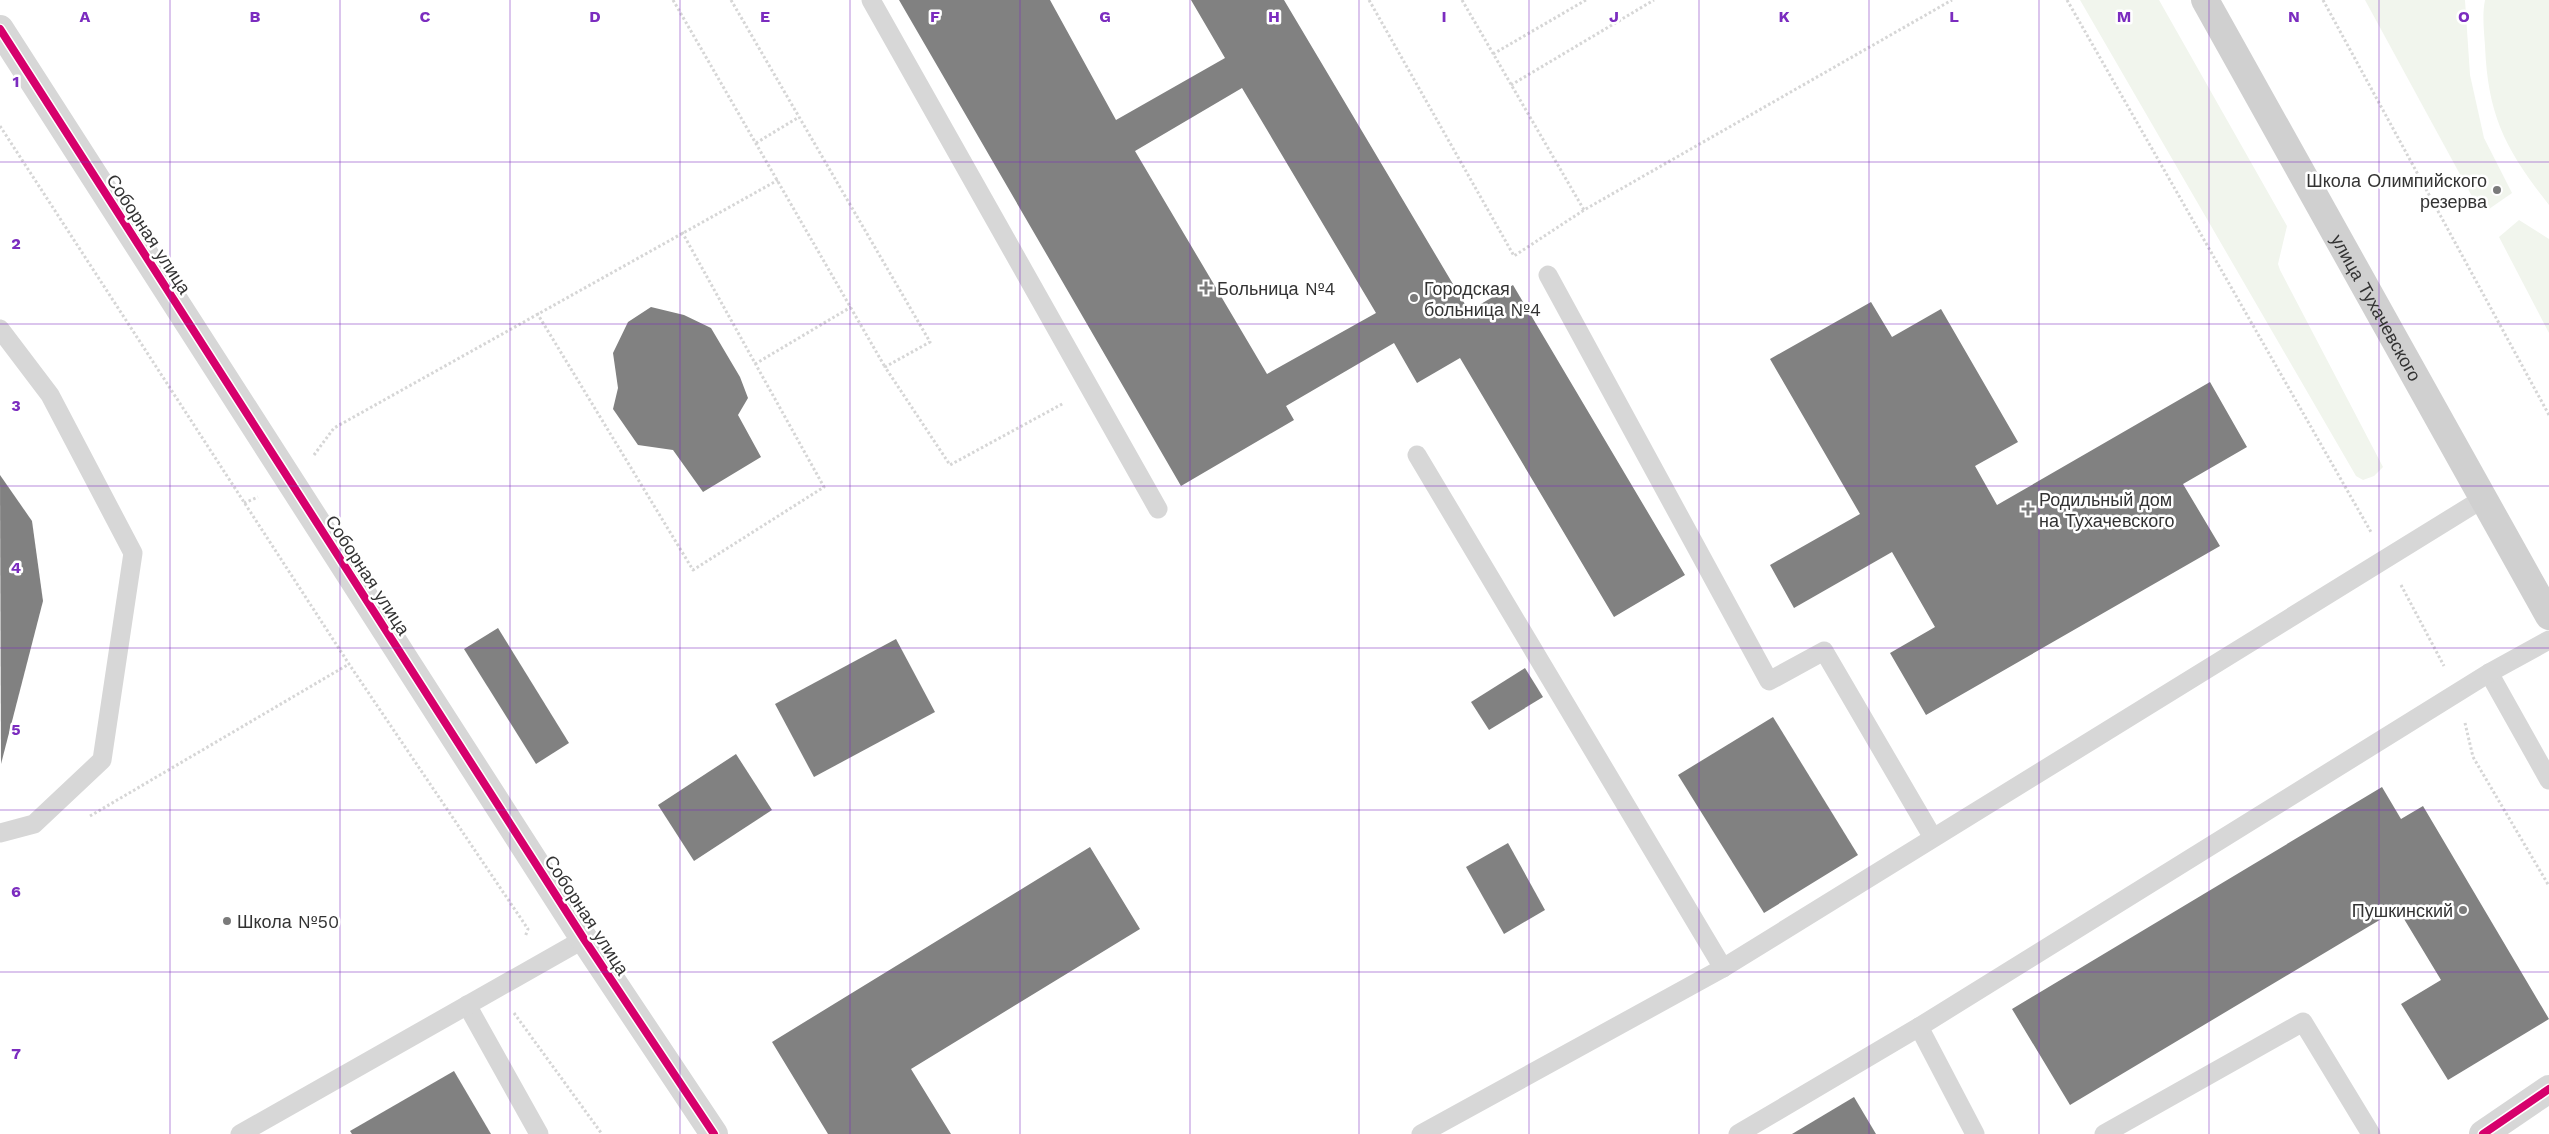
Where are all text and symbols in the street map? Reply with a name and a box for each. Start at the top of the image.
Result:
text: A [80,7,91,26]
text: B [250,7,261,26]
text: C [420,7,431,26]
text: D [589,7,601,26]
text: E [760,7,770,26]
text: F [930,7,940,26]
text: G [1099,7,1111,26]
text: H [1268,7,1280,26]
text: I [1441,7,1447,26]
text: J [1609,7,1619,26]
text: K [1778,7,1790,26]
text: L [1949,7,1959,26]
text: M [2117,7,2131,26]
text: N [2288,7,2300,26]
text: O [2458,7,2470,26]
text: 1 [13,72,19,91]
street label: Соборная улица [102,170,196,299]
place label: Школа Олимпийского резерва [2306,170,2488,212]
marker: Школа Олимпийского резерва [2491,184,2503,196]
street label: улица Тухачевского [2327,230,2426,385]
text: 2 [11,234,21,253]
place label: Больница №4 [1217,278,1335,299]
place label: Городская больница №4 [1424,278,1541,320]
marker: Больница №4 [1199,281,1213,295]
marker: Городская больница №4 [1408,292,1420,304]
text: 3 [11,396,21,415]
place label: Родильный дом на Тухачевского [2039,489,2175,531]
marker: Родильный дом на Тухачевского [2021,502,2035,516]
street label: Соборная улица [321,511,415,640]
text: 4 [11,558,21,577]
text: 5 [11,720,21,739]
street label: Соборная улица [540,851,634,980]
text: 6 [11,882,21,901]
place label: Пушкинский [2352,900,2453,921]
marker: Пушкинский [2457,904,2469,916]
place label: Школа №50 [237,911,339,932]
marker: Школа №50 [221,915,233,927]
text: 7 [11,1044,21,1063]

